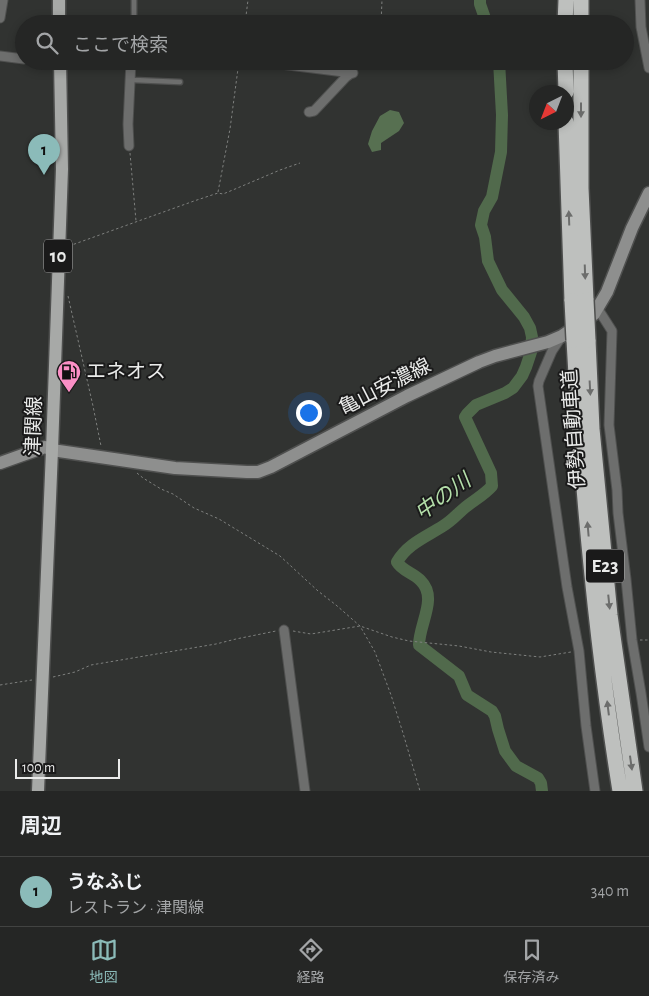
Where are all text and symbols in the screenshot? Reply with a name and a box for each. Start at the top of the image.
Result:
search box [15,15,634,70]
icon: search [33,29,61,57]
text: ここで検索 [73,36,168,55]
north arrow [529,85,574,130]
one-way arrow [577,102,585,118]
pin: 1 [28,134,60,175]
one-way arrow [565,209,573,225]
road number: 10 [44,240,72,272]
one-way arrow [581,265,589,281]
street label: 亀山安濃線 [335,354,434,419]
fuel station icon: エネオス [56,359,82,393]
place label: エネオス [86,361,166,382]
street label: 伊勢自動車道 [558,368,588,490]
one-way arrow [587,381,595,397]
street label: 津関線 [21,396,45,456]
your location [296,400,322,426]
water label: 中の川 [411,468,476,524]
one-way arrow [584,521,592,537]
road number: E23 [586,550,624,582]
one-way arrow [605,595,613,611]
one-way arrow [604,700,612,716]
scale bar [15,756,120,779]
one-way arrow [628,756,636,772]
text: 100 m [22,761,55,775]
text: 周辺 [20,816,62,837]
text: うなふじ [67,873,143,892]
text: 1 [33,883,39,899]
text: 340 m [591,883,629,899]
text: レストラン · 津関線 [67,900,204,916]
tab: 地図 [90,936,118,987]
tab: 経路 [297,936,325,987]
tab: 保存済み [504,936,560,987]

